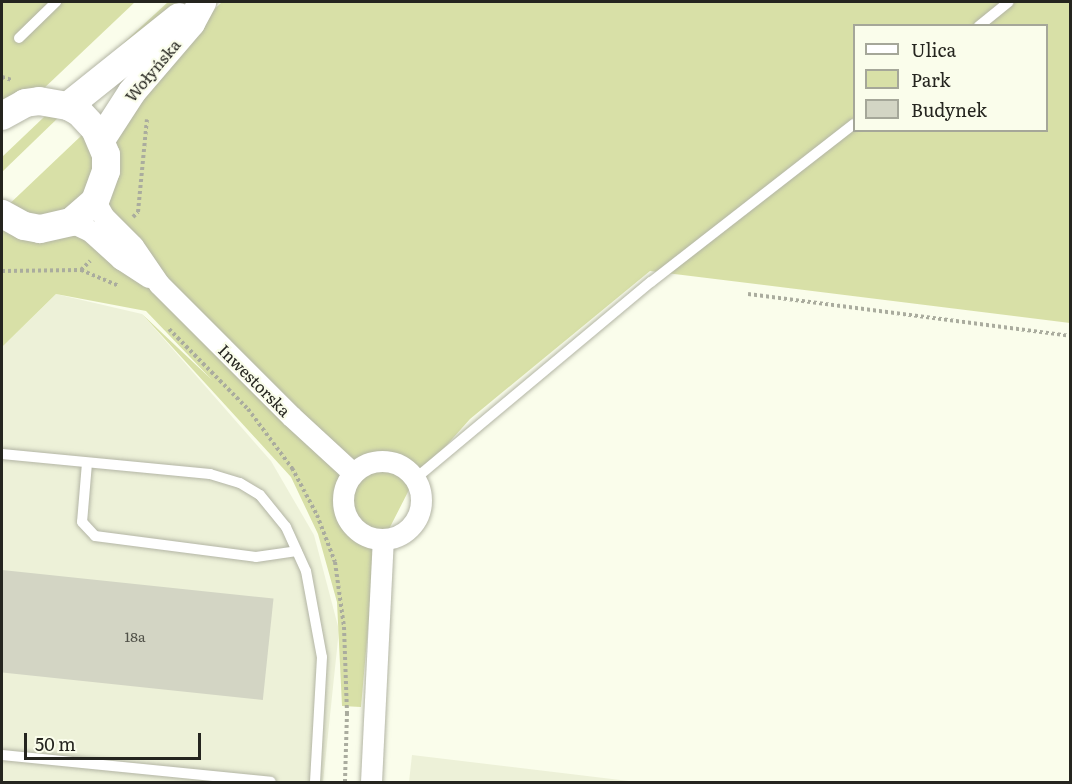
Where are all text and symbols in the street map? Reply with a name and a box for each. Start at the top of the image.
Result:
legend [853,24,1048,132]
street label: Wołyńska [120,35,184,105]
text: Ulica [911,36,956,63]
text: Park [911,66,950,93]
text: Budynek [911,96,987,123]
street label: Inwestorska [215,340,295,420]
house number: 18a [125,628,145,644]
scale bar [27,721,204,759]
text: 50 m [35,730,76,757]

